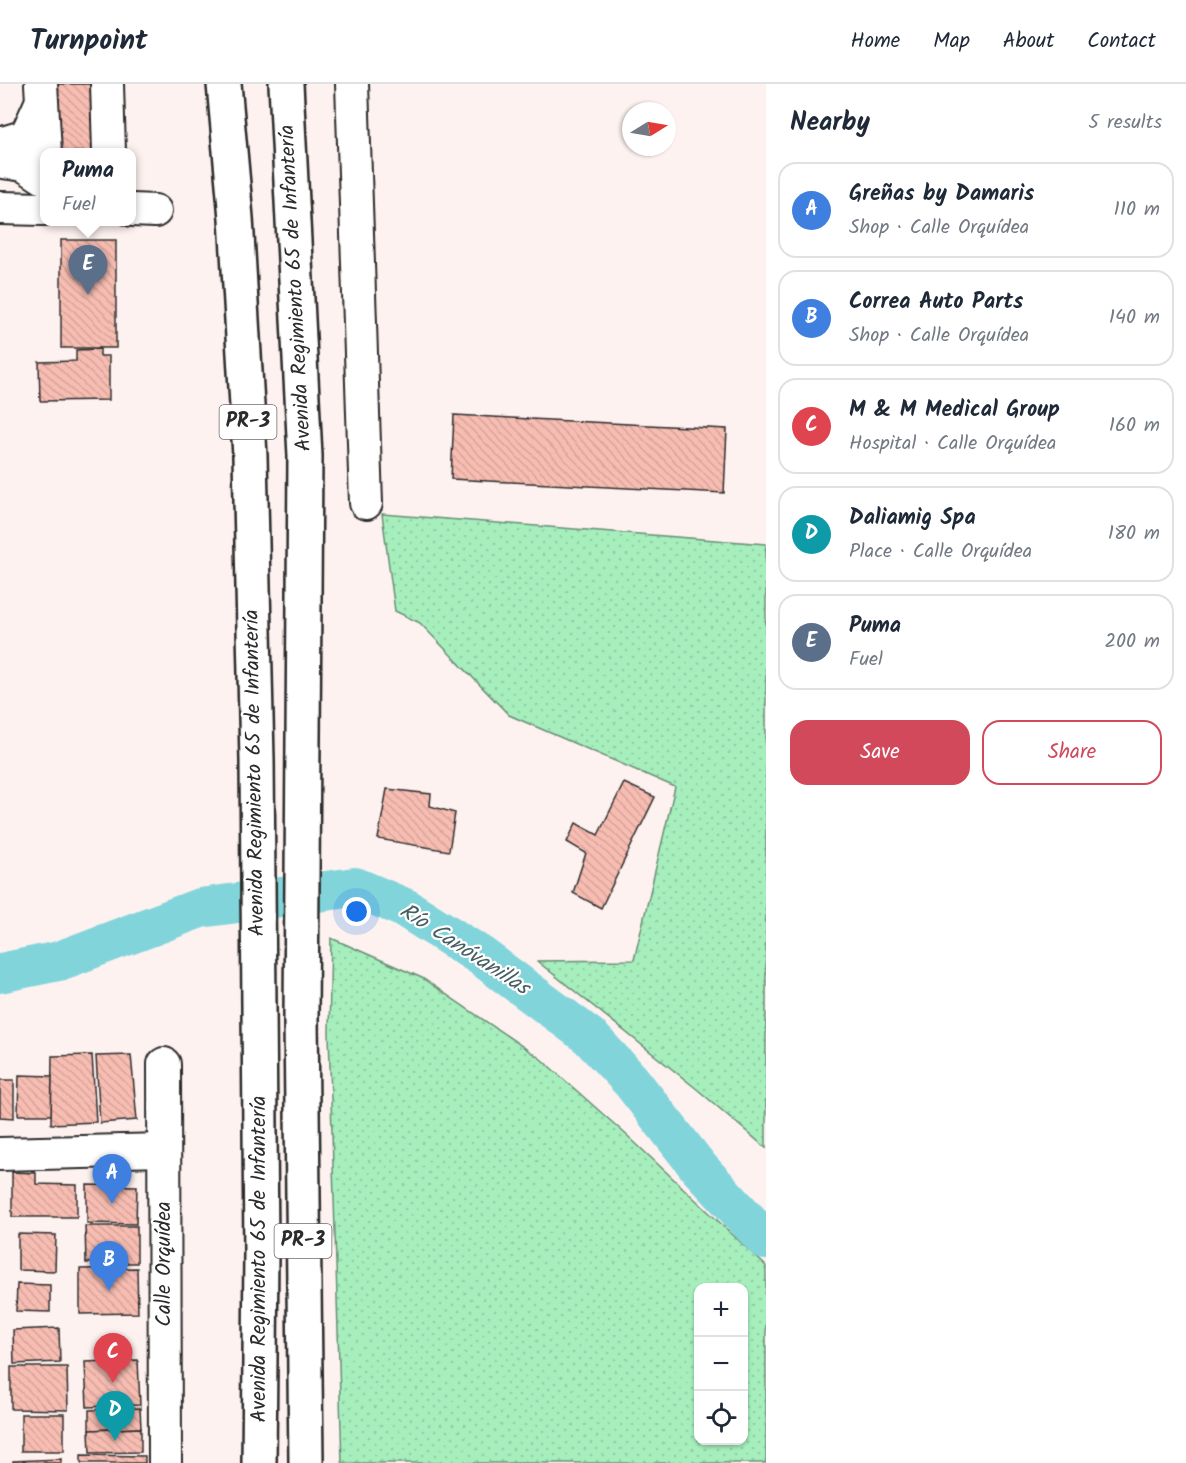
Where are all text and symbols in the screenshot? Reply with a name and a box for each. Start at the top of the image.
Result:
text: Turnpoint [30,19,148,64]
text: Home [851,25,900,58]
text: Map [933,25,970,58]
text: About [1003,25,1054,58]
text: Contact [1087,25,1156,58]
north arrow [622,102,676,156]
text: Nearby [790,102,870,144]
text: 5 results [1088,107,1162,139]
street label: Avenida Regimiento 65 de Infantería [271,124,321,452]
popup [40,148,136,226]
text: Puma [62,154,114,189]
text: Greñas by Damaris [849,177,1034,212]
text: Fuel [62,189,96,221]
text: A [805,194,818,226]
text: 110 m [1114,194,1160,226]
text: Shop · Calle Orquídea [849,212,1029,244]
pin: E [68,246,107,295]
text: Correa Auto Parts [849,285,1023,320]
text: B [805,302,818,334]
text: 140 m [1109,302,1160,334]
text: Shop · Calle Orquídea [849,320,1029,352]
text: M & M Medical Group [849,393,1060,428]
road number: PR-3 [220,405,276,439]
text: C [805,410,818,442]
text: 160 m [1109,410,1160,442]
text: Hospital · Calle Orquídea [849,428,1056,460]
text: Daliamig Spa [849,501,976,536]
text: D [805,518,818,550]
text: 180 m [1108,518,1160,550]
text: Place · Calle Orquídea [849,536,1032,568]
street label: Avenida Regimiento 65 de Infantería [236,609,274,937]
text: Puma [849,609,901,644]
text: E [806,626,817,658]
text: 200 m [1104,626,1160,658]
text: Fuel [849,644,883,676]
button: Save [790,720,970,785]
button: Share [982,720,1162,785]
water label: Río Canóvanillas [392,895,538,1007]
your location [342,897,371,926]
street label: Avenida Regimiento 65 de Infantería [243,1096,276,1422]
pin: A [92,1154,132,1204]
street label: Calle Orquídea [148,1201,181,1327]
road number: PR-3 [274,1224,332,1258]
pin: B [90,1242,128,1291]
map controls [694,1283,748,1445]
button: + [694,1283,748,1337]
pin: C [94,1334,132,1383]
button: − [694,1337,748,1391]
button: locate [694,1391,748,1445]
pin: D [96,1392,134,1441]

